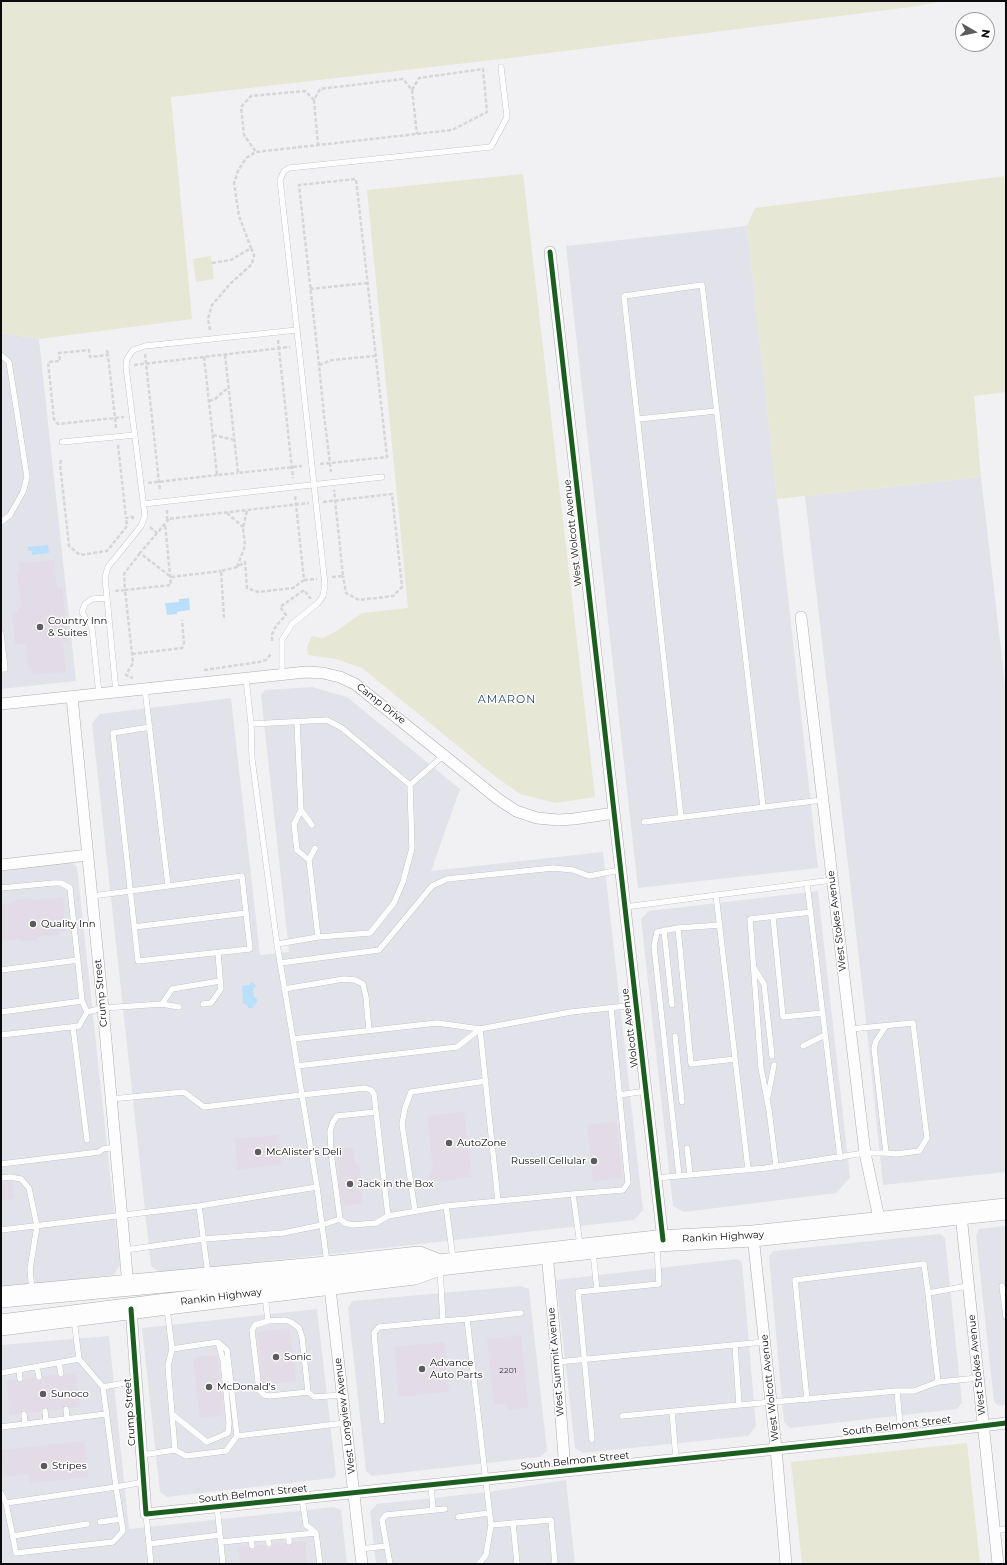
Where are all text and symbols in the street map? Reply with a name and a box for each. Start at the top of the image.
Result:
north arrow [955,12,995,52]
text: N [978,28,993,39]
street label: West Wolcott Avenue [561,479,585,587]
place label: Country Inn & Suites [48,615,107,638]
marker: Country Inn & Suites [35,622,45,632]
street label: Camp Drive [354,681,408,727]
district label: AMARON [478,693,536,707]
street label: West Stokes Avenue [825,870,849,972]
place label: Quality Inn [41,918,96,930]
marker: Quality Inn [28,919,38,929]
street label: Crump Street [92,959,110,1027]
street label: Wolcott Avenue [619,988,641,1068]
place label: AutoZone [457,1137,506,1149]
marker: AutoZone [444,1138,454,1148]
place label: McAlister's Deli [266,1146,342,1158]
marker: McAlister's Deli [253,1147,263,1157]
place label: Russell Cellular [511,1155,586,1167]
marker: Russell Cellular [589,1156,599,1166]
place label: Jack in the Box [358,1178,434,1190]
marker: Jack in the Box [345,1179,355,1189]
street label: Rankin Highway [682,1229,764,1245]
street label: Rankin Highway [180,1286,262,1308]
street label: West Summit Avenue [545,1307,567,1417]
street label: West Stokes Avenue [966,1314,988,1416]
street label: West Wolcott Avenue [758,1334,782,1442]
place label: Sonic [284,1351,311,1363]
marker: Sonic [271,1352,281,1362]
street label: West Longview Avenue [332,1357,358,1475]
place label: Advance Auto Parts [430,1357,483,1380]
marker: Advance Auto Parts [417,1364,427,1374]
house number: 2201 [499,1366,517,1376]
street label: Crump Street [122,1378,138,1446]
place label: McDonald's [217,1381,276,1393]
marker: McDonald's [204,1382,214,1392]
place label: Sunoco [51,1388,89,1400]
marker: Sunoco [38,1389,48,1399]
street label: South Belmont Street [842,1413,952,1439]
street label: South Belmont Street [520,1449,630,1473]
place label: Stripes [52,1460,87,1472]
marker: Stripes [39,1461,49,1471]
street label: South Belmont Street [198,1482,308,1506]

